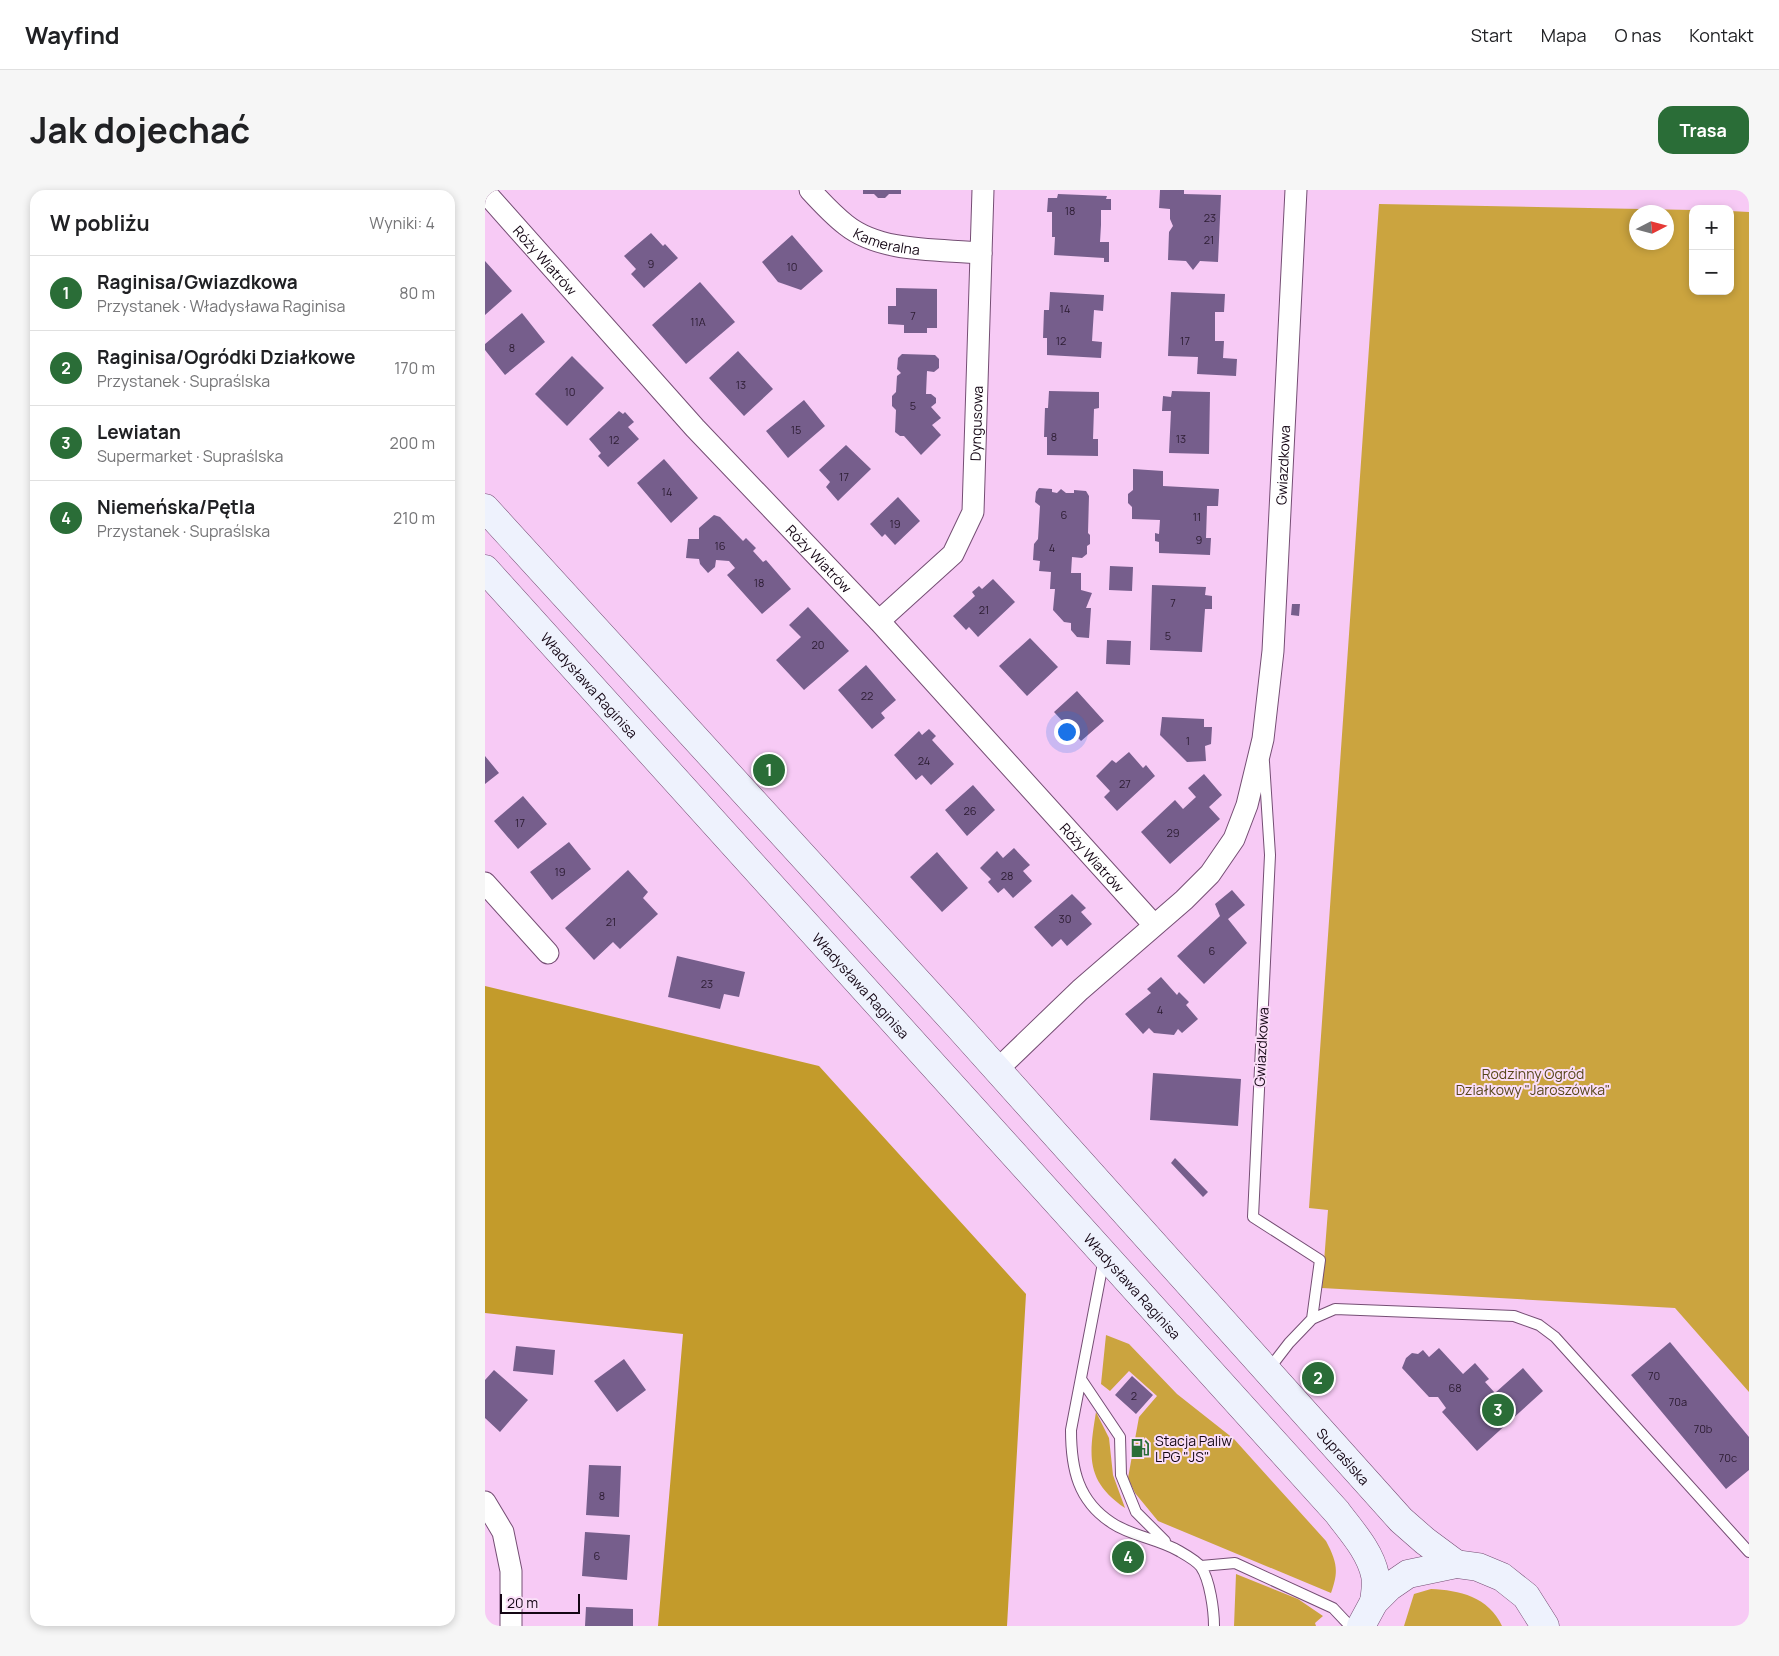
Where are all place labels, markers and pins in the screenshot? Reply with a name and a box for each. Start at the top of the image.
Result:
pin: 1 [753,751,785,789]
pin: 2 [1302,1359,1334,1397]
pin: 3 [1482,1391,1514,1429]
place label: Stacja Paliw LPG "JS" [1155,1431,1232,1466]
fuel station icon: Stacja Paliw LPG "JS" [1129,1437,1151,1459]
pin: 4 [1112,1538,1144,1576]

